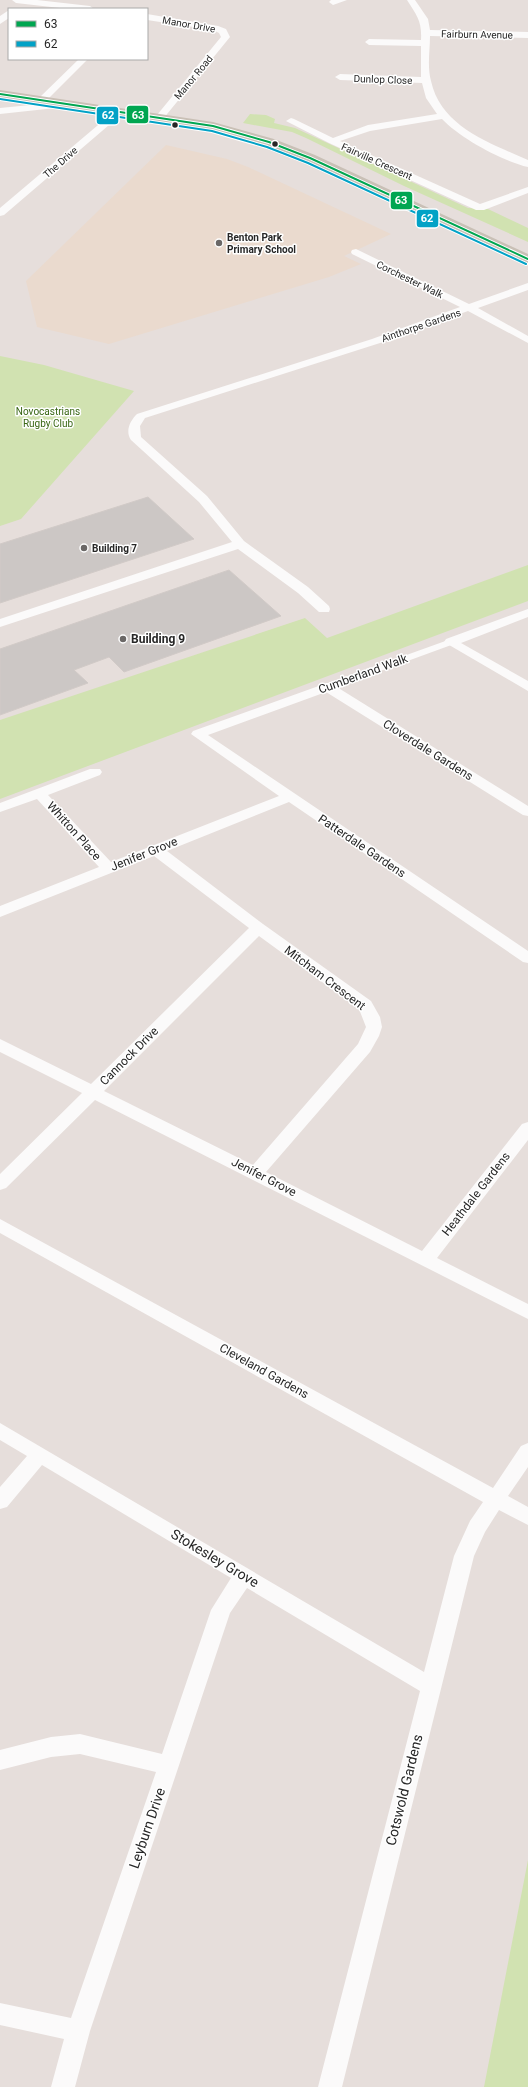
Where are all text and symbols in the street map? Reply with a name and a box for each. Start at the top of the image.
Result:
legend [8,8,148,60]
street label: Manor Drive [161,14,216,35]
text: 63 [44,17,58,31]
street label: Fairburn Avenue [441,28,513,41]
text: 62 [44,37,58,51]
street label: Manor Road [172,53,215,102]
street label: Dunlop Close [353,73,413,86]
line badge: 63 [126,105,149,124]
line badge: 62 [96,106,119,125]
text: 62 [102,109,114,122]
text: 63 [132,109,144,122]
unlabelled marker [170,120,180,130]
unlabelled marker [270,139,280,149]
street label: Fairville Crescent [340,141,414,182]
street label: The Drive [41,145,80,180]
line badge: 63 [390,191,413,210]
text: 63 [395,194,407,207]
line badge: 62 [416,209,439,228]
text: 62 [421,212,433,225]
place label: Benton Park Primary School [227,232,296,255]
marker: Benton Park Primary School [214,238,224,248]
street label: Corchester Walk [375,259,446,301]
street label: Ainthorpe Gardens [380,307,462,344]
park label: Novocastrians Rugby Club [16,406,80,429]
marker: Building 7 [79,543,89,553]
place label: Building 7 [92,543,137,554]
place label: Building 9 [131,632,185,646]
marker: Building 9 [118,634,128,644]
street label: Cumberland Walk [316,651,410,697]
street label: Cloverdale Gardens [380,717,476,783]
street label: Whitton Place [44,799,104,863]
street label: Patterdale Gardens [316,812,408,880]
street label: Jenifer Grove [108,834,180,874]
street label: Mitcham Crescent [282,943,368,1013]
street label: Cannock Drive [97,1024,161,1088]
street label: Heathdale Gardens [439,1149,513,1239]
street label: Jenifer Grove [229,1155,299,1199]
street label: Cleveland Gardens [217,1341,311,1401]
street label: Stokesley Grove [168,1526,262,1590]
street label: Cotswold Gardens [382,1733,426,1847]
street label: Leyburn Drive [126,1785,168,1871]

